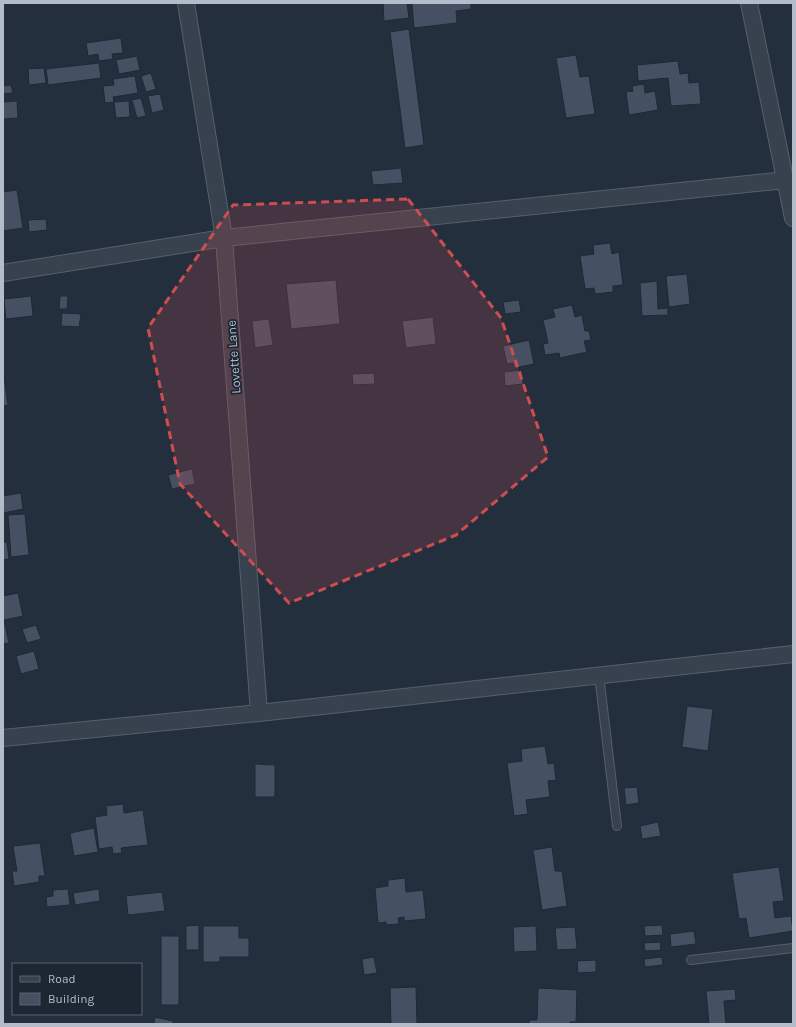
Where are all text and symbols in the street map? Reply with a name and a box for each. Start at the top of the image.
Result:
street label: Lovette Lane [223,319,244,394]
legend [12,963,142,1015]
text: Road [48,972,76,986]
text: Building [48,992,95,1006]

